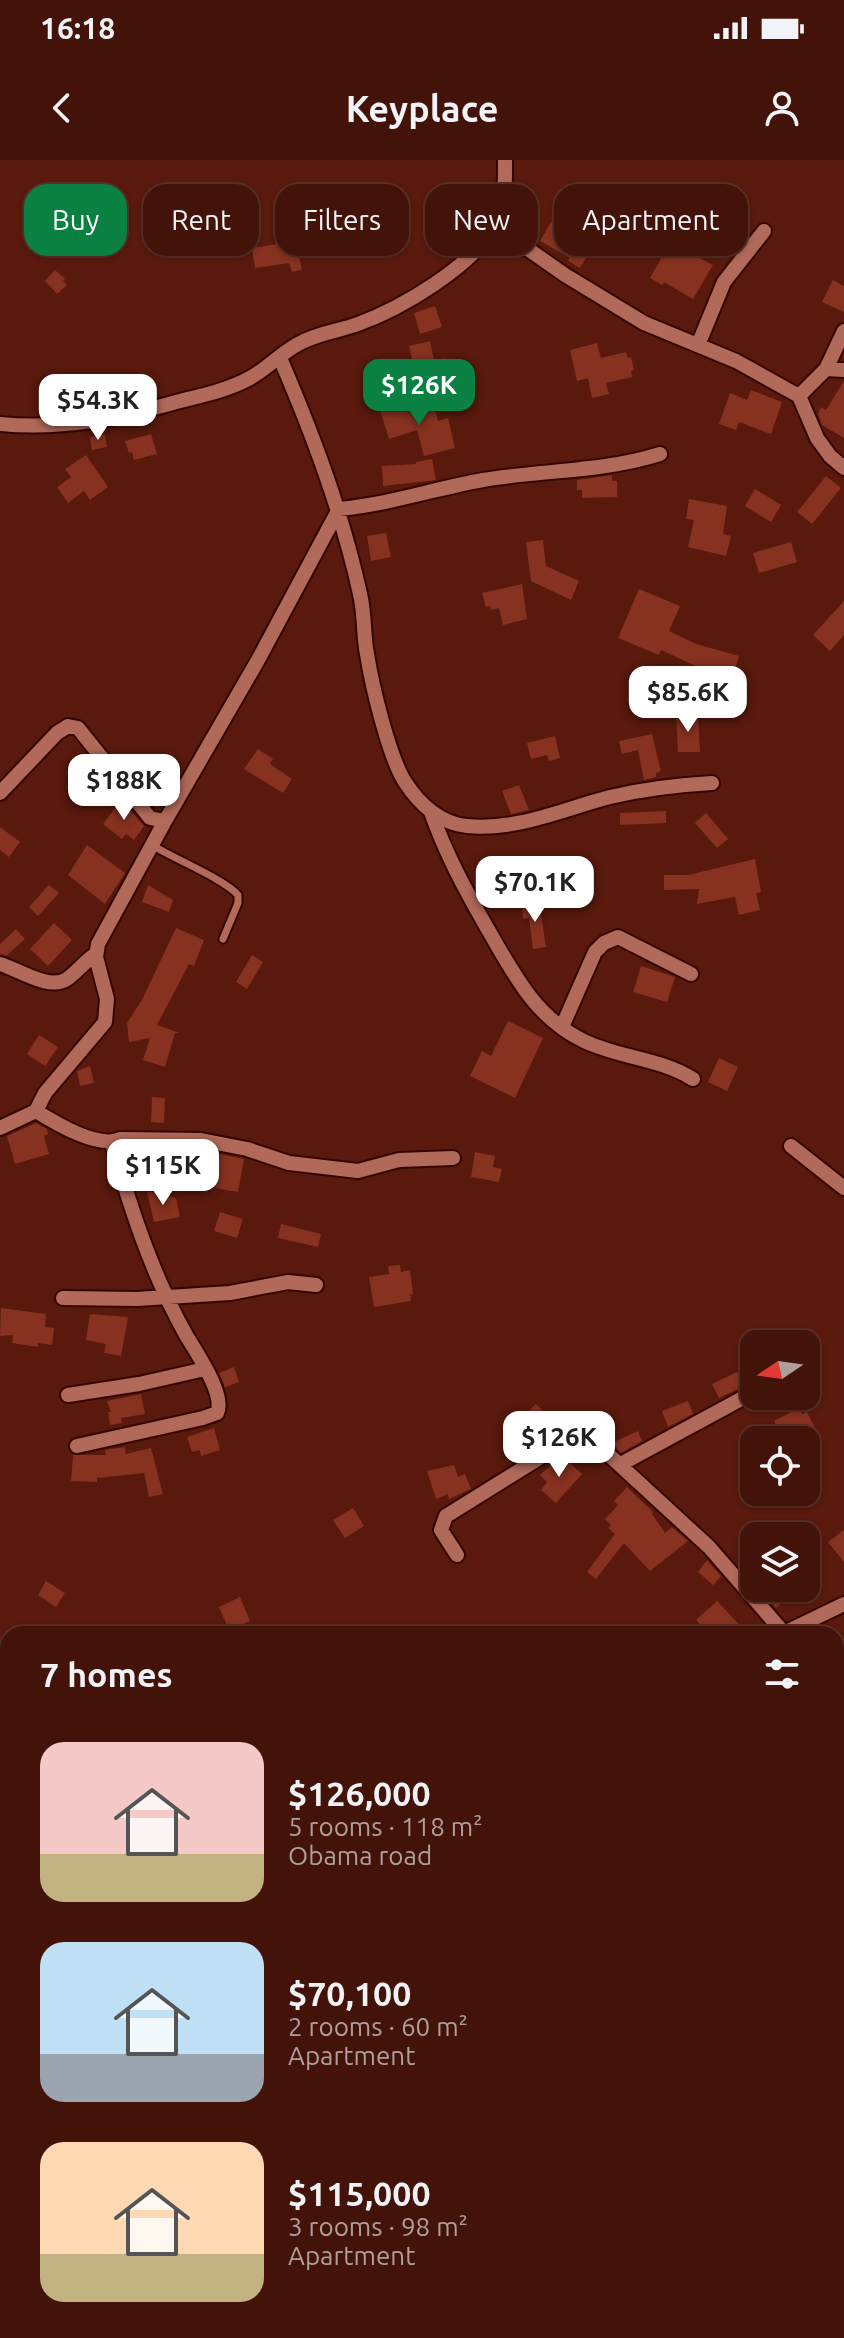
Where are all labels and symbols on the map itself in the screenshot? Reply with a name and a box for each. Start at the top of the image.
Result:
pin: $126K [363,359,475,427]
pin: $54.3K [33,374,163,442]
pin: $85.6K [623,666,753,734]
pin: $188K [68,754,180,822]
pin: $70.1K [470,856,600,924]
pin: $115K [107,1139,219,1207]
north arrow [740,1330,820,1410]
pin: $126K [503,1411,615,1479]

